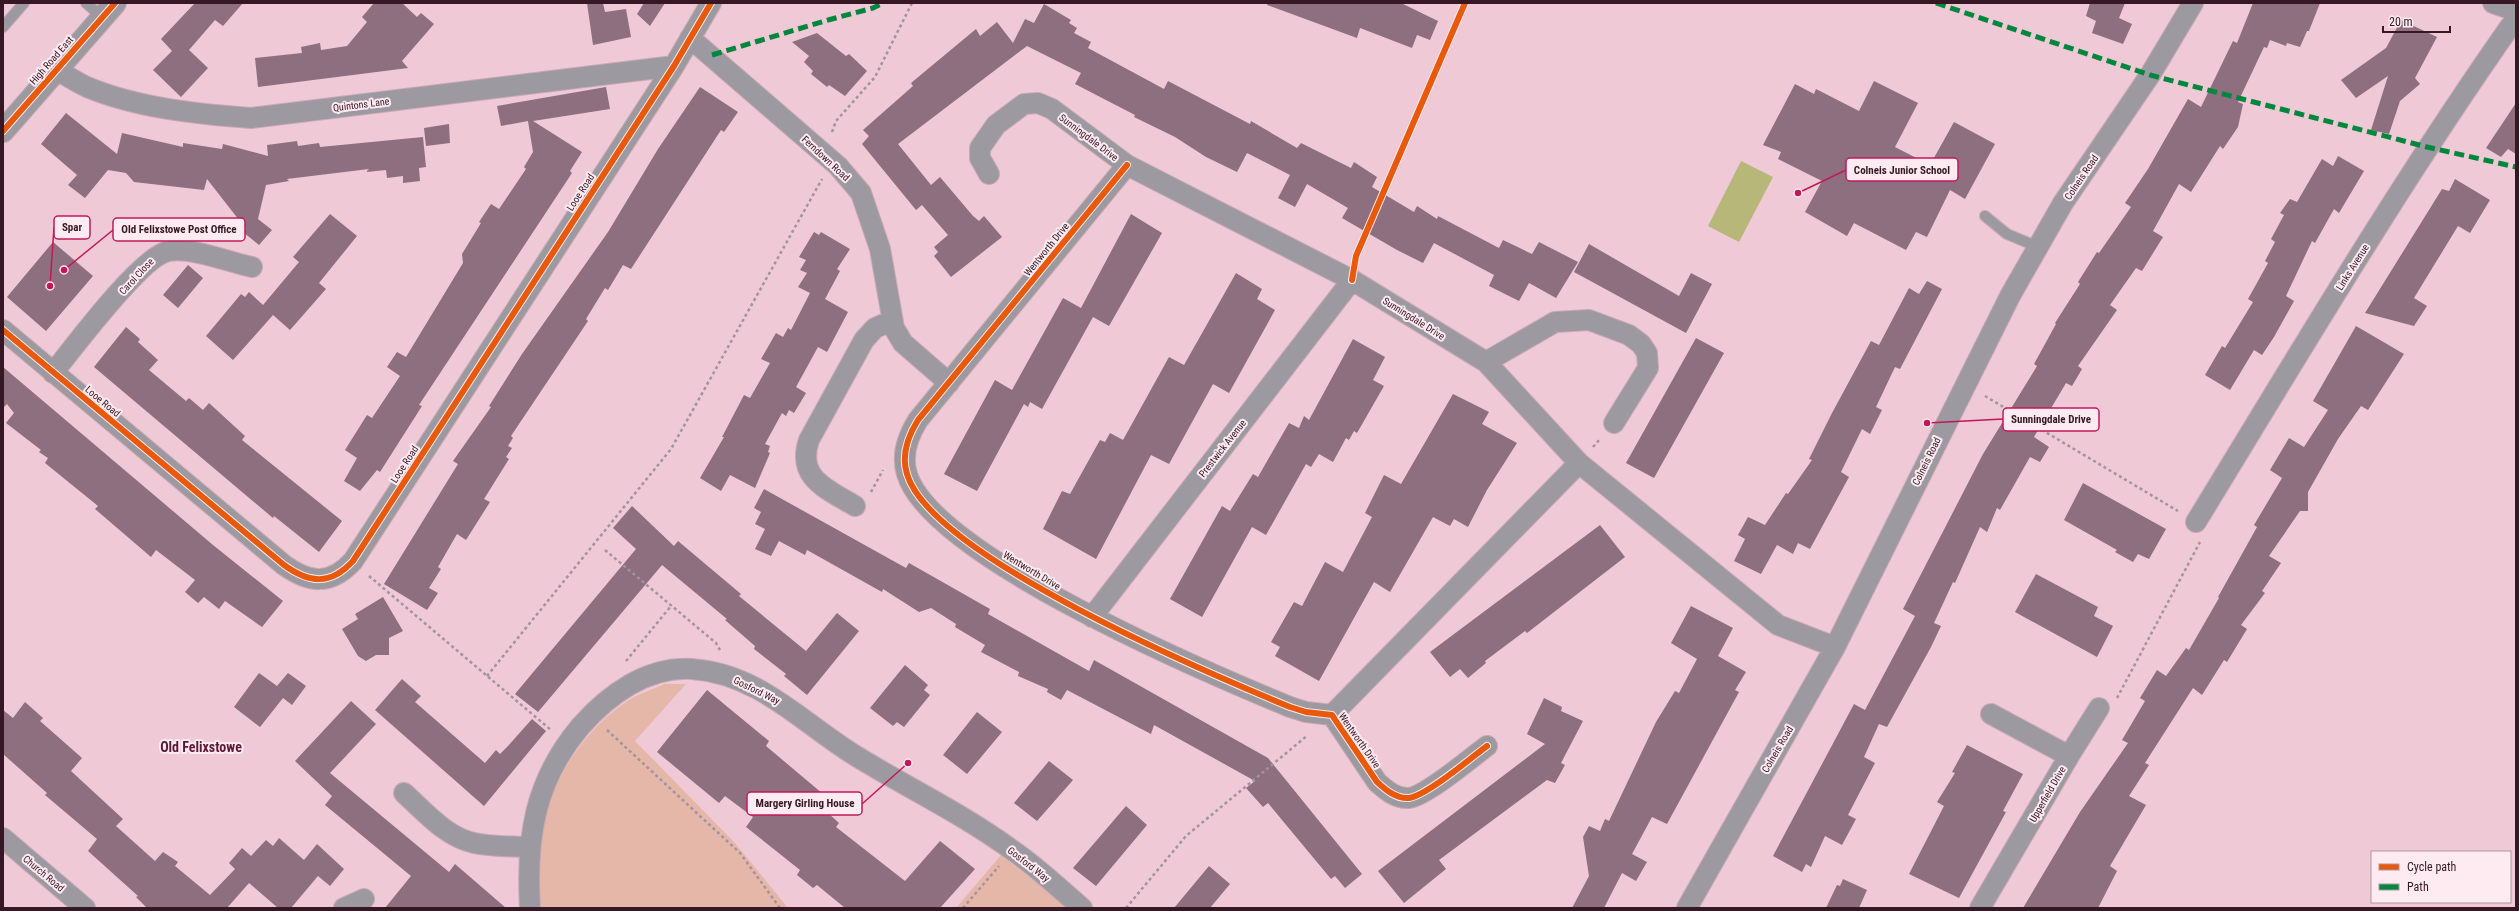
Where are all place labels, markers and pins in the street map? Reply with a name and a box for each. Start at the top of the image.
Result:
callout: Colneis Junior School [1846,158,1958,181]
callout: Spar [54,216,90,239]
callout: Old Felixstowe Post Office [113,218,245,241]
callout: Sunningdale Drive [2003,408,2099,431]
callout: Margery Girling House [747,792,862,815]

